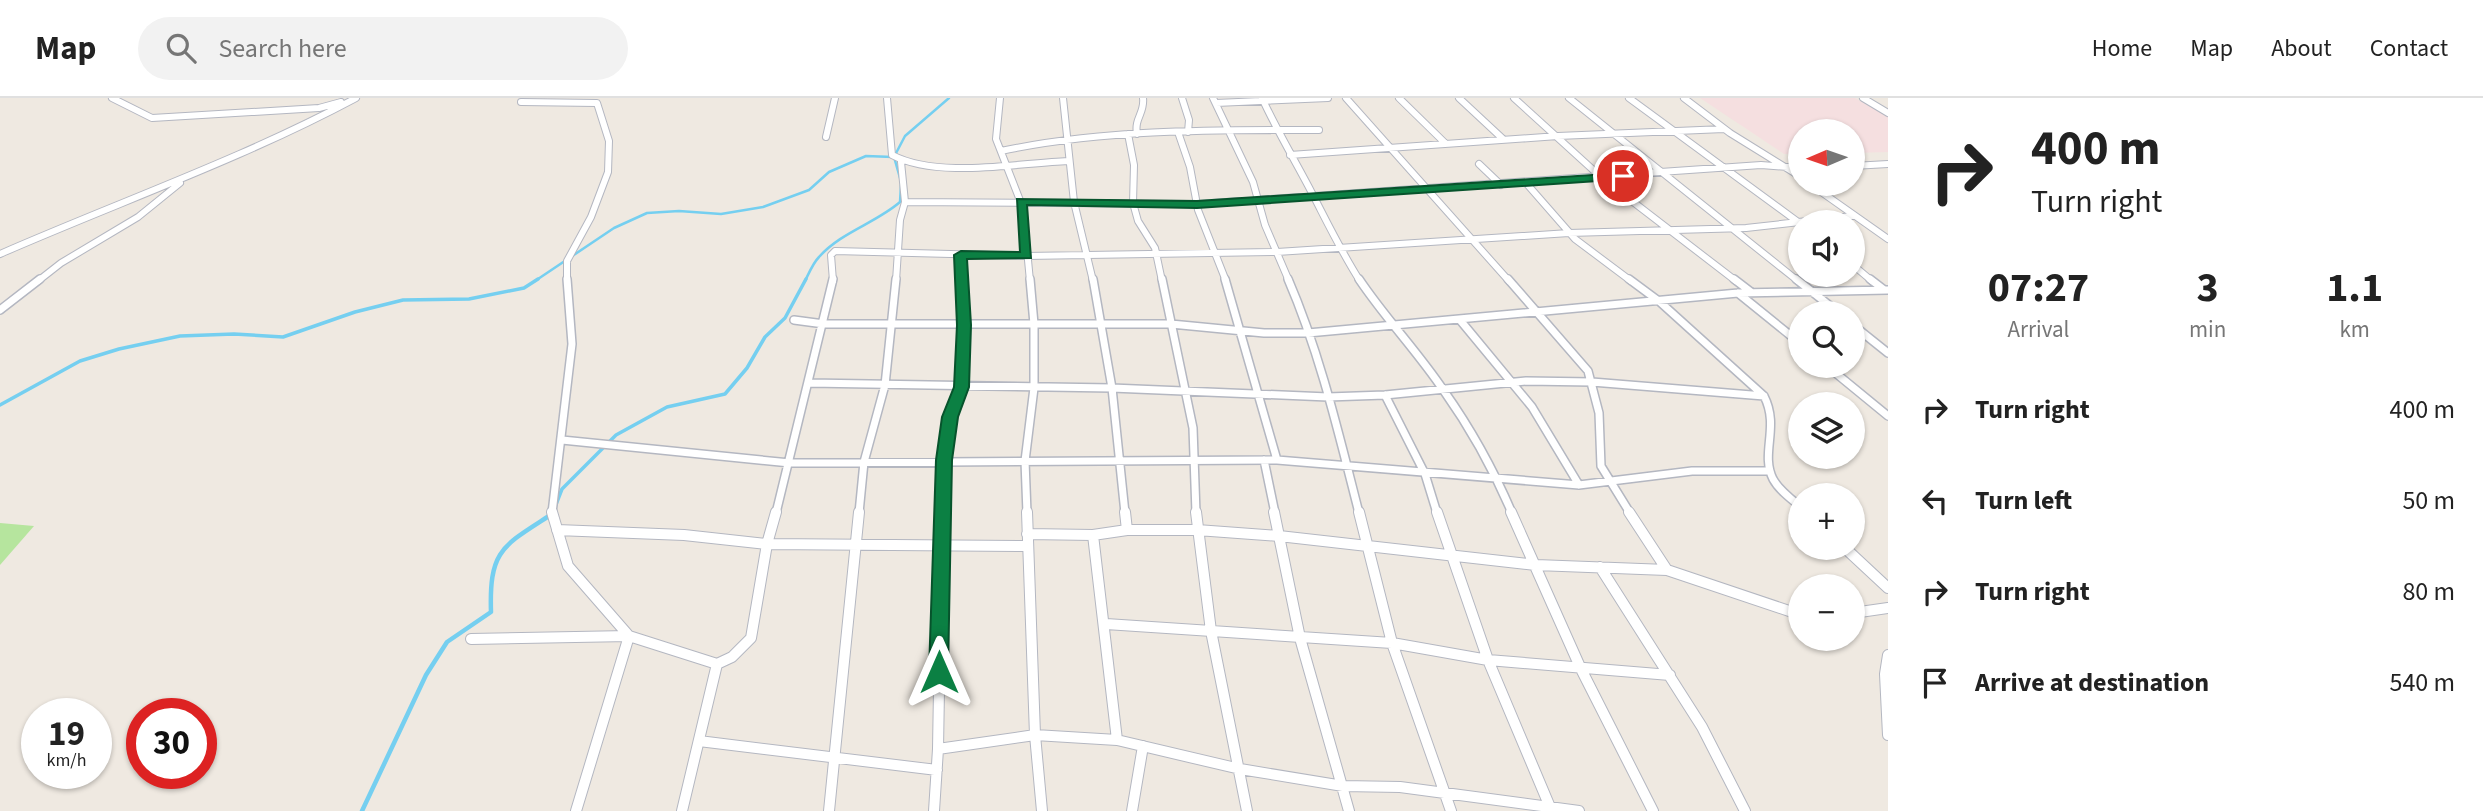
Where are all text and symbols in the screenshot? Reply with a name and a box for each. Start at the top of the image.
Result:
search box [138,17,628,80]
text: Map [35,25,96,72]
icon: search [162,29,200,67]
text: Search here [218,30,347,67]
text: Home [2092,31,2152,66]
text: Map [2190,31,2233,66]
text: About [2271,31,2332,66]
text: Contact [2370,31,2448,66]
text: 400 m [2031,114,2160,184]
north arrow [1788,119,1866,196]
map controls [1788,119,1865,651]
icon: right [1916,126,2007,217]
pin [1593,146,1653,206]
icon: arrive [1604,157,1642,195]
text: Turn right [2031,179,2162,225]
button: sound [1788,210,1865,287]
text: 07:27 [1988,258,2089,318]
text: 3 [2197,258,2219,318]
text: 1.1 [2326,258,2383,318]
button: search [1788,301,1865,378]
text: Arrival [2008,313,2069,346]
text: min [2189,313,2226,346]
text: km [2339,313,2370,346]
icon: right [1916,391,1954,429]
text: Turn right [1975,391,2090,428]
text: 400 m [2389,391,2455,428]
button: layers [1788,392,1865,469]
icon: left [1916,482,1954,520]
text: Turn left [1975,482,2072,519]
text: 50 m [2402,482,2455,519]
button: + [1788,483,1865,560]
icon: right [1916,573,1954,611]
text: Turn right [1975,573,2090,610]
text: 80 m [2402,573,2455,610]
button: − [1788,574,1865,651]
position arrow [902,635,976,709]
icon: arrive [1916,664,1954,702]
text: Arrive at destination [1975,664,2209,701]
text: 540 m [2389,664,2455,701]
speed limit sign: 30 [126,698,217,789]
text: 19 [48,709,85,759]
text: km/h [47,748,86,773]

